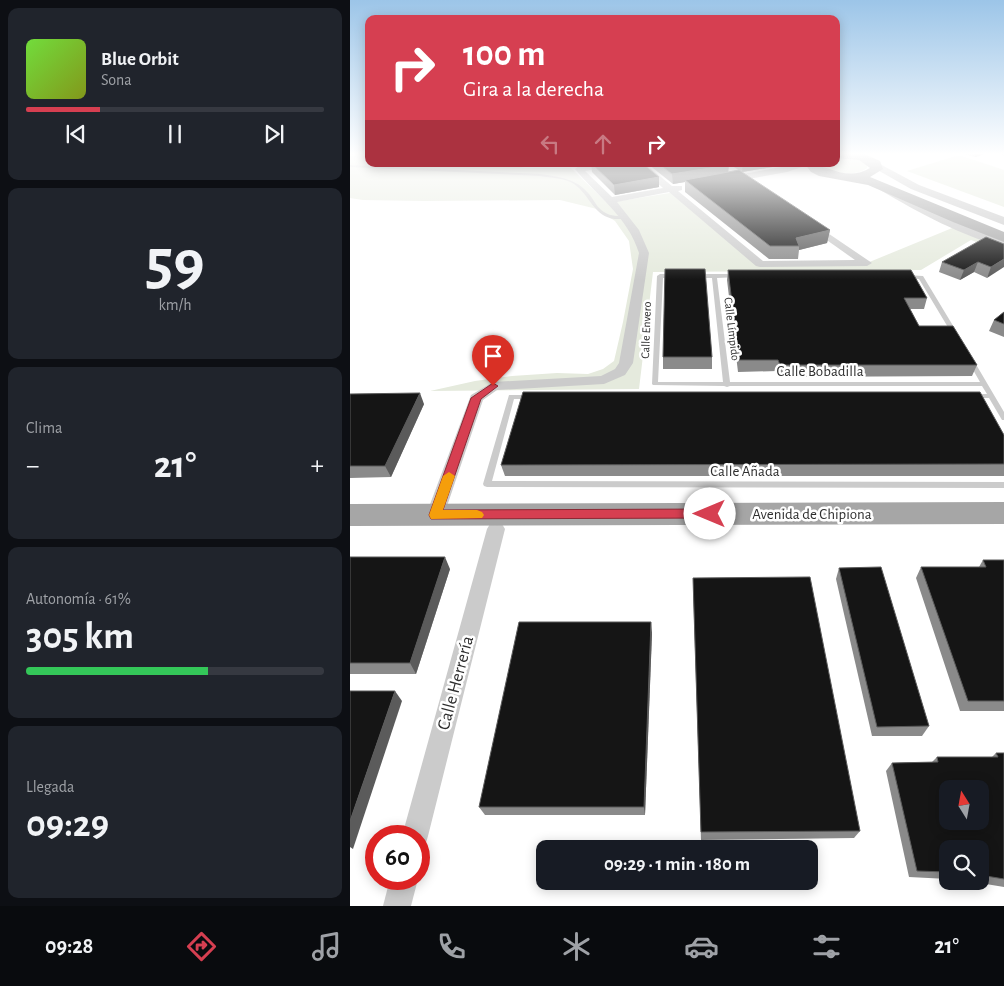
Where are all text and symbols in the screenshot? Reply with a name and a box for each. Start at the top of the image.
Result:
icon: right [380,35,445,100]
text: 100 m [463,37,546,72]
text: Blue Orbit [101,50,179,69]
text: Sona [101,72,132,88]
text: Gira a la derecha [463,78,604,100]
icon: previous [62,120,90,148]
icon: pause [161,120,189,148]
icon: next [260,120,288,148]
icon: left [536,130,564,158]
icon: ahead [589,130,617,158]
icon: right [642,130,670,158]
text: 59 [145,231,205,296]
text: km/h [158,297,192,313]
street label: Calle Límpido [722,297,742,362]
street label: Calle Envero [639,301,653,359]
pin [472,335,514,386]
icon: arrive [479,342,507,370]
street label: Calle Bobadilla [776,364,864,379]
text: Clima [26,420,62,436]
text: 21° [154,447,196,485]
text: − [26,452,39,480]
text: + [311,452,324,480]
street label: Calle Añada [710,464,780,479]
position arrow [683,487,735,539]
street label: Avenida de Chipiona [752,507,872,522]
text: Autonomía · 61% [26,591,131,607]
text: 305 km [26,618,134,656]
street label: Calle Herrería [435,634,477,732]
text: Llegada [26,779,74,795]
north arrow [939,780,989,830]
map controls [939,780,989,890]
text: 09:29 [26,806,109,844]
speed limit sign: 60 [365,825,430,890]
button: search [939,840,989,890]
text: 09:29 · 1 min · 180 m [604,855,750,874]
icon: directions [184,929,219,964]
icon: music [309,929,344,964]
icon: phone [434,929,469,964]
icon: climate [559,929,594,964]
icon: car [684,929,719,964]
icon: filters [809,929,844,964]
text: 09:28 [45,935,93,957]
text: 21° [934,935,959,957]

